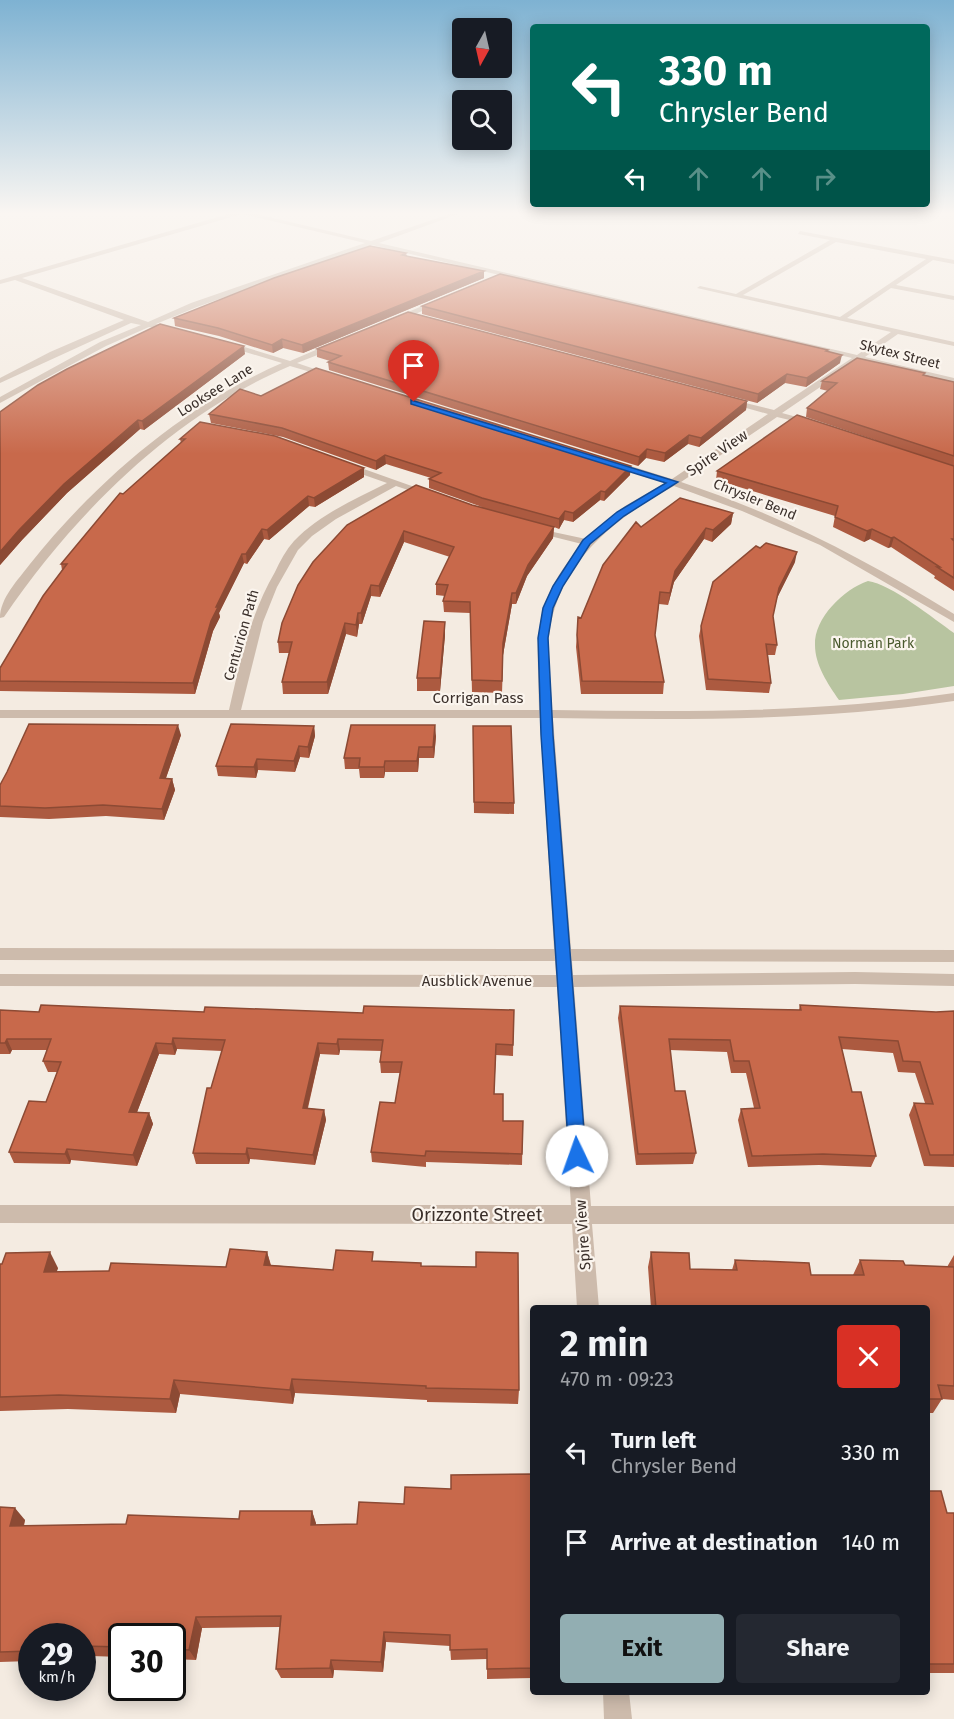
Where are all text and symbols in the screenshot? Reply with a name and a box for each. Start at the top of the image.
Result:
north arrow [452,18,512,78]
map controls [452,18,512,150]
text: 330 m [659,46,773,96]
icon: left [560,48,638,126]
button: search [452,90,512,150]
text: Chrysler Bend [659,97,829,129]
icon: left [619,162,652,195]
icon: ahead [682,162,715,195]
icon: ahead [745,162,778,195]
icon: right [808,162,841,195]
street label: Skytex Street [858,336,943,373]
pin [388,340,439,402]
icon: arrive [397,349,430,382]
street label: Looksee Lane [174,360,256,420]
street label: Spire View [683,426,751,480]
street label: Chrysler Bend [711,475,799,524]
street label: Centurion Path [220,587,263,683]
park label: Norman Park [832,635,915,652]
street label: Corrigan Pass [433,689,523,707]
street label: Ausblick Avenue [422,972,532,990]
position arrow [545,1124,609,1188]
street label: Spire View [572,1199,594,1271]
street label: Orizzonte Street [412,1204,543,1226]
text: 2 min [560,1322,649,1366]
button: close [837,1325,900,1388]
text: 470 m · 09:23 [560,1367,674,1391]
text: Turn left [611,1427,696,1454]
icon: left [560,1436,593,1469]
text: 330 m [841,1439,900,1466]
text: Chrysler Bend [611,1454,737,1478]
icon: arrive [560,1526,593,1559]
text: Arrive at destination [611,1529,818,1556]
text: 140 m [842,1529,900,1556]
button: Exit [560,1614,724,1683]
button: Share [736,1614,900,1683]
speed limit sign: 30 [108,1623,186,1701]
text: 29 [41,1637,73,1673]
text: km/h [38,1668,76,1686]

